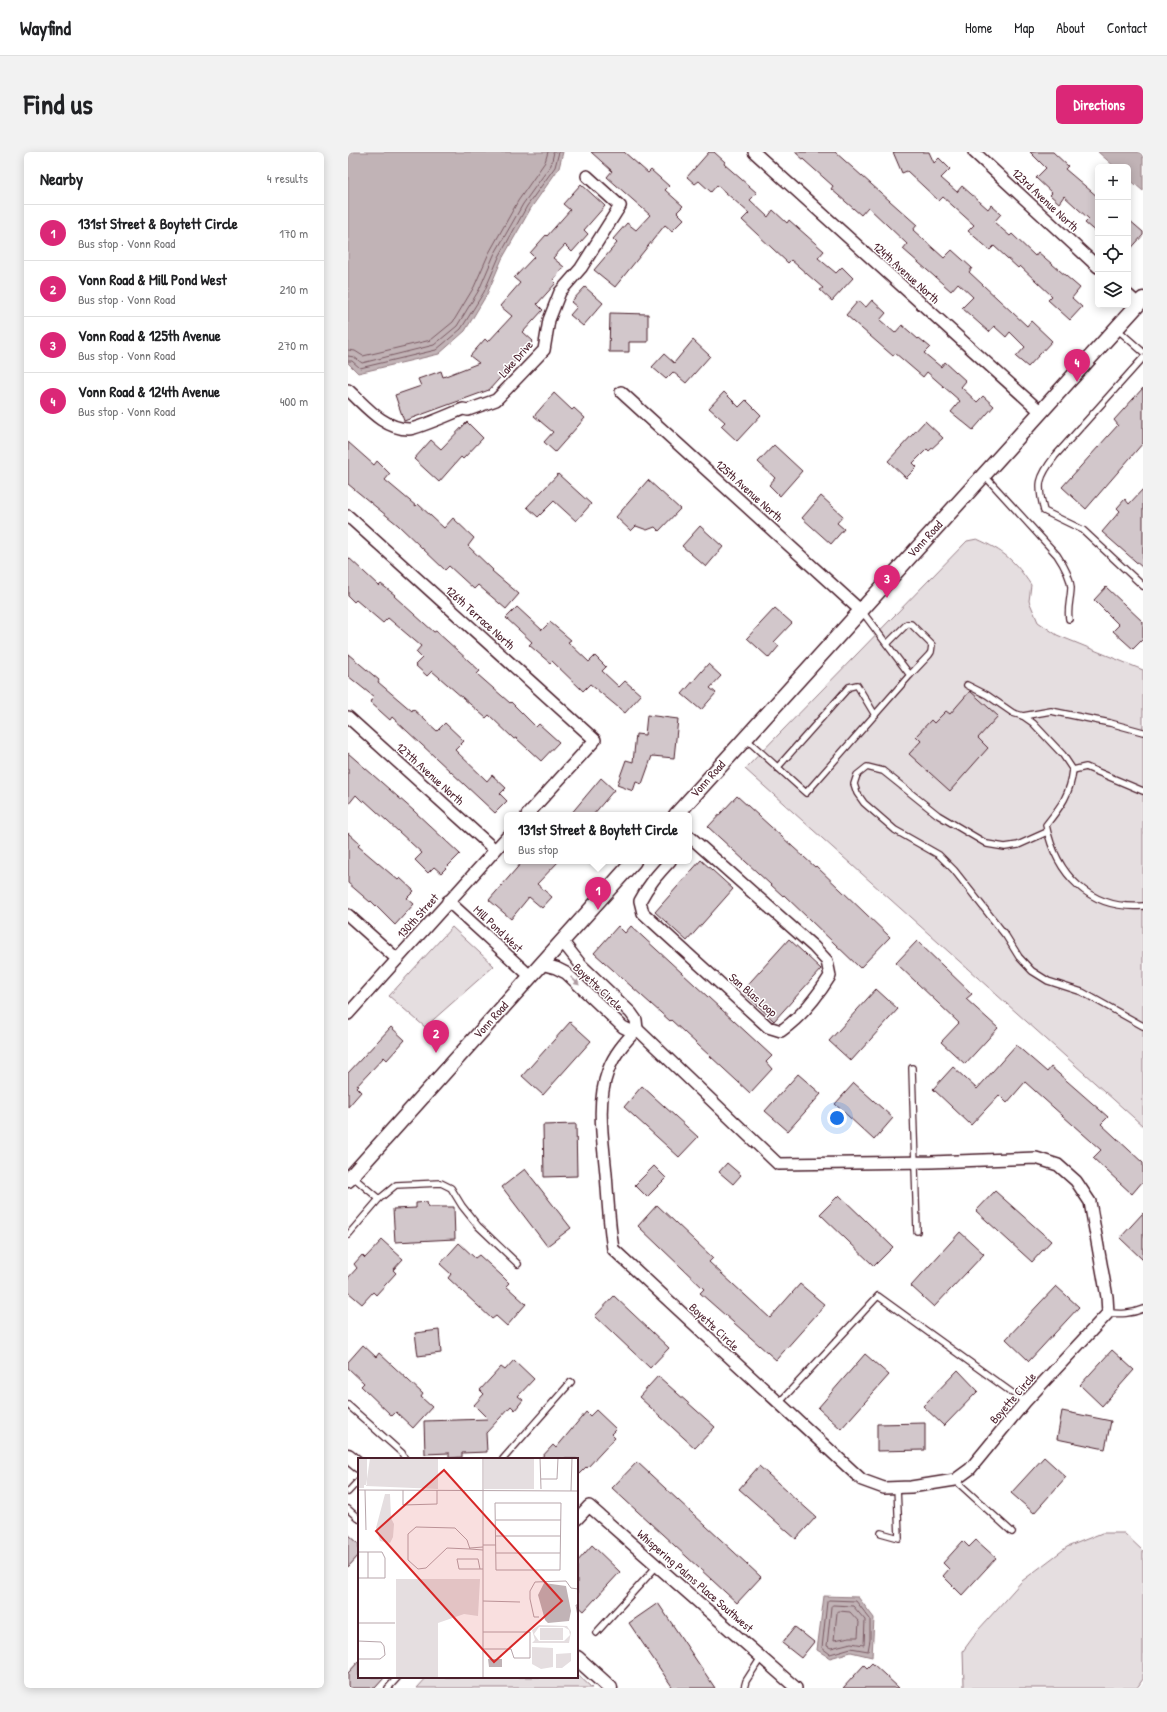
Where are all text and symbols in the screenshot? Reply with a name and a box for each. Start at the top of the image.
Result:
text: Wayfind [20,15,71,41]
text: Home [965,18,992,37]
text: Map [1014,18,1034,37]
text: About [1056,18,1085,37]
text: Contact [1107,18,1147,37]
text: Find us [24,85,93,123]
button: Directions [1056,85,1143,124]
street label: 123rd Avenue North [1008,164,1082,235]
map controls [1095,164,1131,308]
button: + [1095,164,1131,200]
text: Nearby [40,167,83,190]
text: 4 results [267,169,308,187]
button: − [1095,200,1131,236]
text: 131st Street & Boytett Circle [78,213,238,234]
text: 1 [51,224,55,242]
text: 170 m [279,224,308,242]
text: Bus stop · Vonn Road [78,234,175,252]
button: locate [1095,236,1131,272]
street label: 124th Avenue North [869,238,943,307]
text: Vonn Road & Mill Pond West [78,269,227,290]
button: layers [1095,272,1131,308]
text: 2 [50,280,56,298]
text: 210 m [280,280,308,298]
text: Bus stop · Vonn Road [78,290,175,308]
text: Vonn Road & 125th Avenue [78,325,221,346]
text: 3 [50,336,56,354]
text: 270 m [278,336,308,354]
street label: Lake Drive [494,336,537,381]
text: Bus stop · Vonn Road [78,346,175,364]
pin: 4 [1064,349,1090,382]
text: Vonn Road & 124th Avenue [78,381,220,402]
text: 4 [51,392,55,410]
text: 400 m [280,392,308,410]
text: Bus stop · Vonn Road [78,402,175,420]
street label: 125th Avenue North [712,456,787,525]
street label: Vonn Road [903,516,946,561]
pin: 3 [874,565,900,598]
street label: 126th Terrace North [442,582,519,653]
street label: 127th Avenue North [393,739,468,809]
street label: Vonn Road [686,756,729,801]
popup [504,812,692,864]
text: 131st Street & Boytett Circle [518,819,678,840]
text: Bus stop [518,840,558,858]
pin: 1 [585,877,611,910]
street label: 130th Street [393,889,443,942]
street label: Mill Pond West [470,901,527,957]
street label: Boyette Circle [569,959,627,1015]
street label: San Blas Loop [725,969,781,1020]
one-way arrow [570,977,580,986]
street label: Vonn Road [469,997,512,1042]
pin: 2 [423,1020,449,1053]
your location [827,1108,847,1128]
street label: Boyette Circle [685,1299,743,1355]
street label: Boyette Circle [986,1368,1040,1427]
inset map [358,1458,578,1678]
street label: Whispering Palms Place Southwest [634,1525,758,1636]

